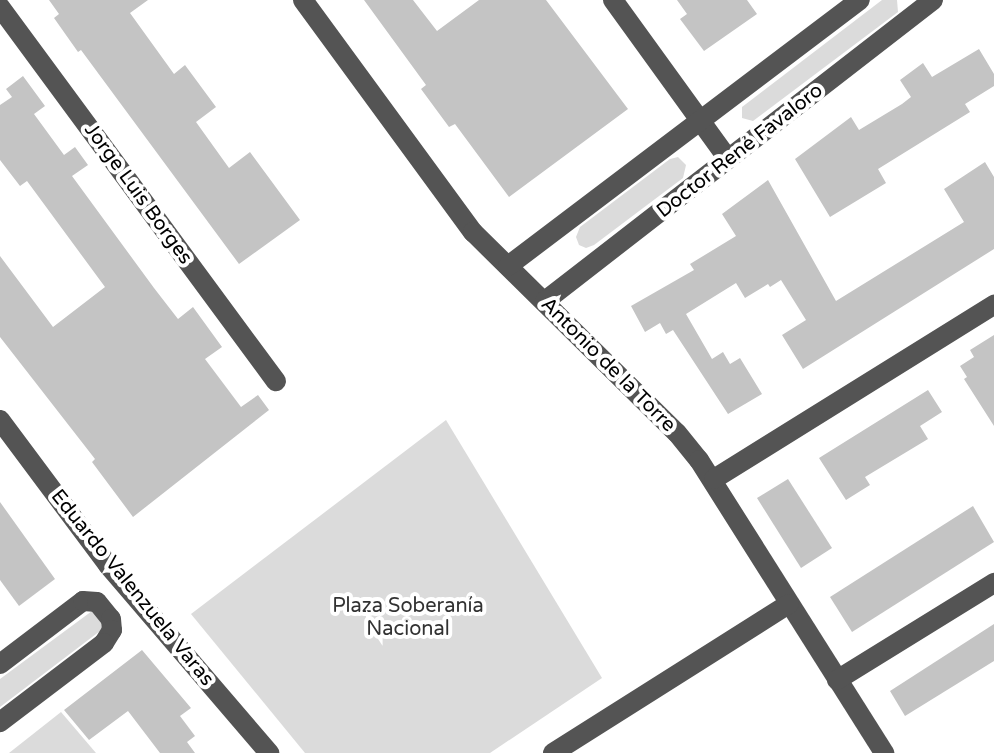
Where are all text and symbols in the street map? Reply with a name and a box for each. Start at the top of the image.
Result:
street label: Doctor René Favaloro [652,79,828,223]
street label: Jorge Luis Borges [79,119,197,269]
street label: Antonio de la Torre [536,293,680,437]
street label: Eduardo Valenzuela Varas [45,485,219,691]
park label: Plaza Soberanía Nacional [332,594,484,641]

